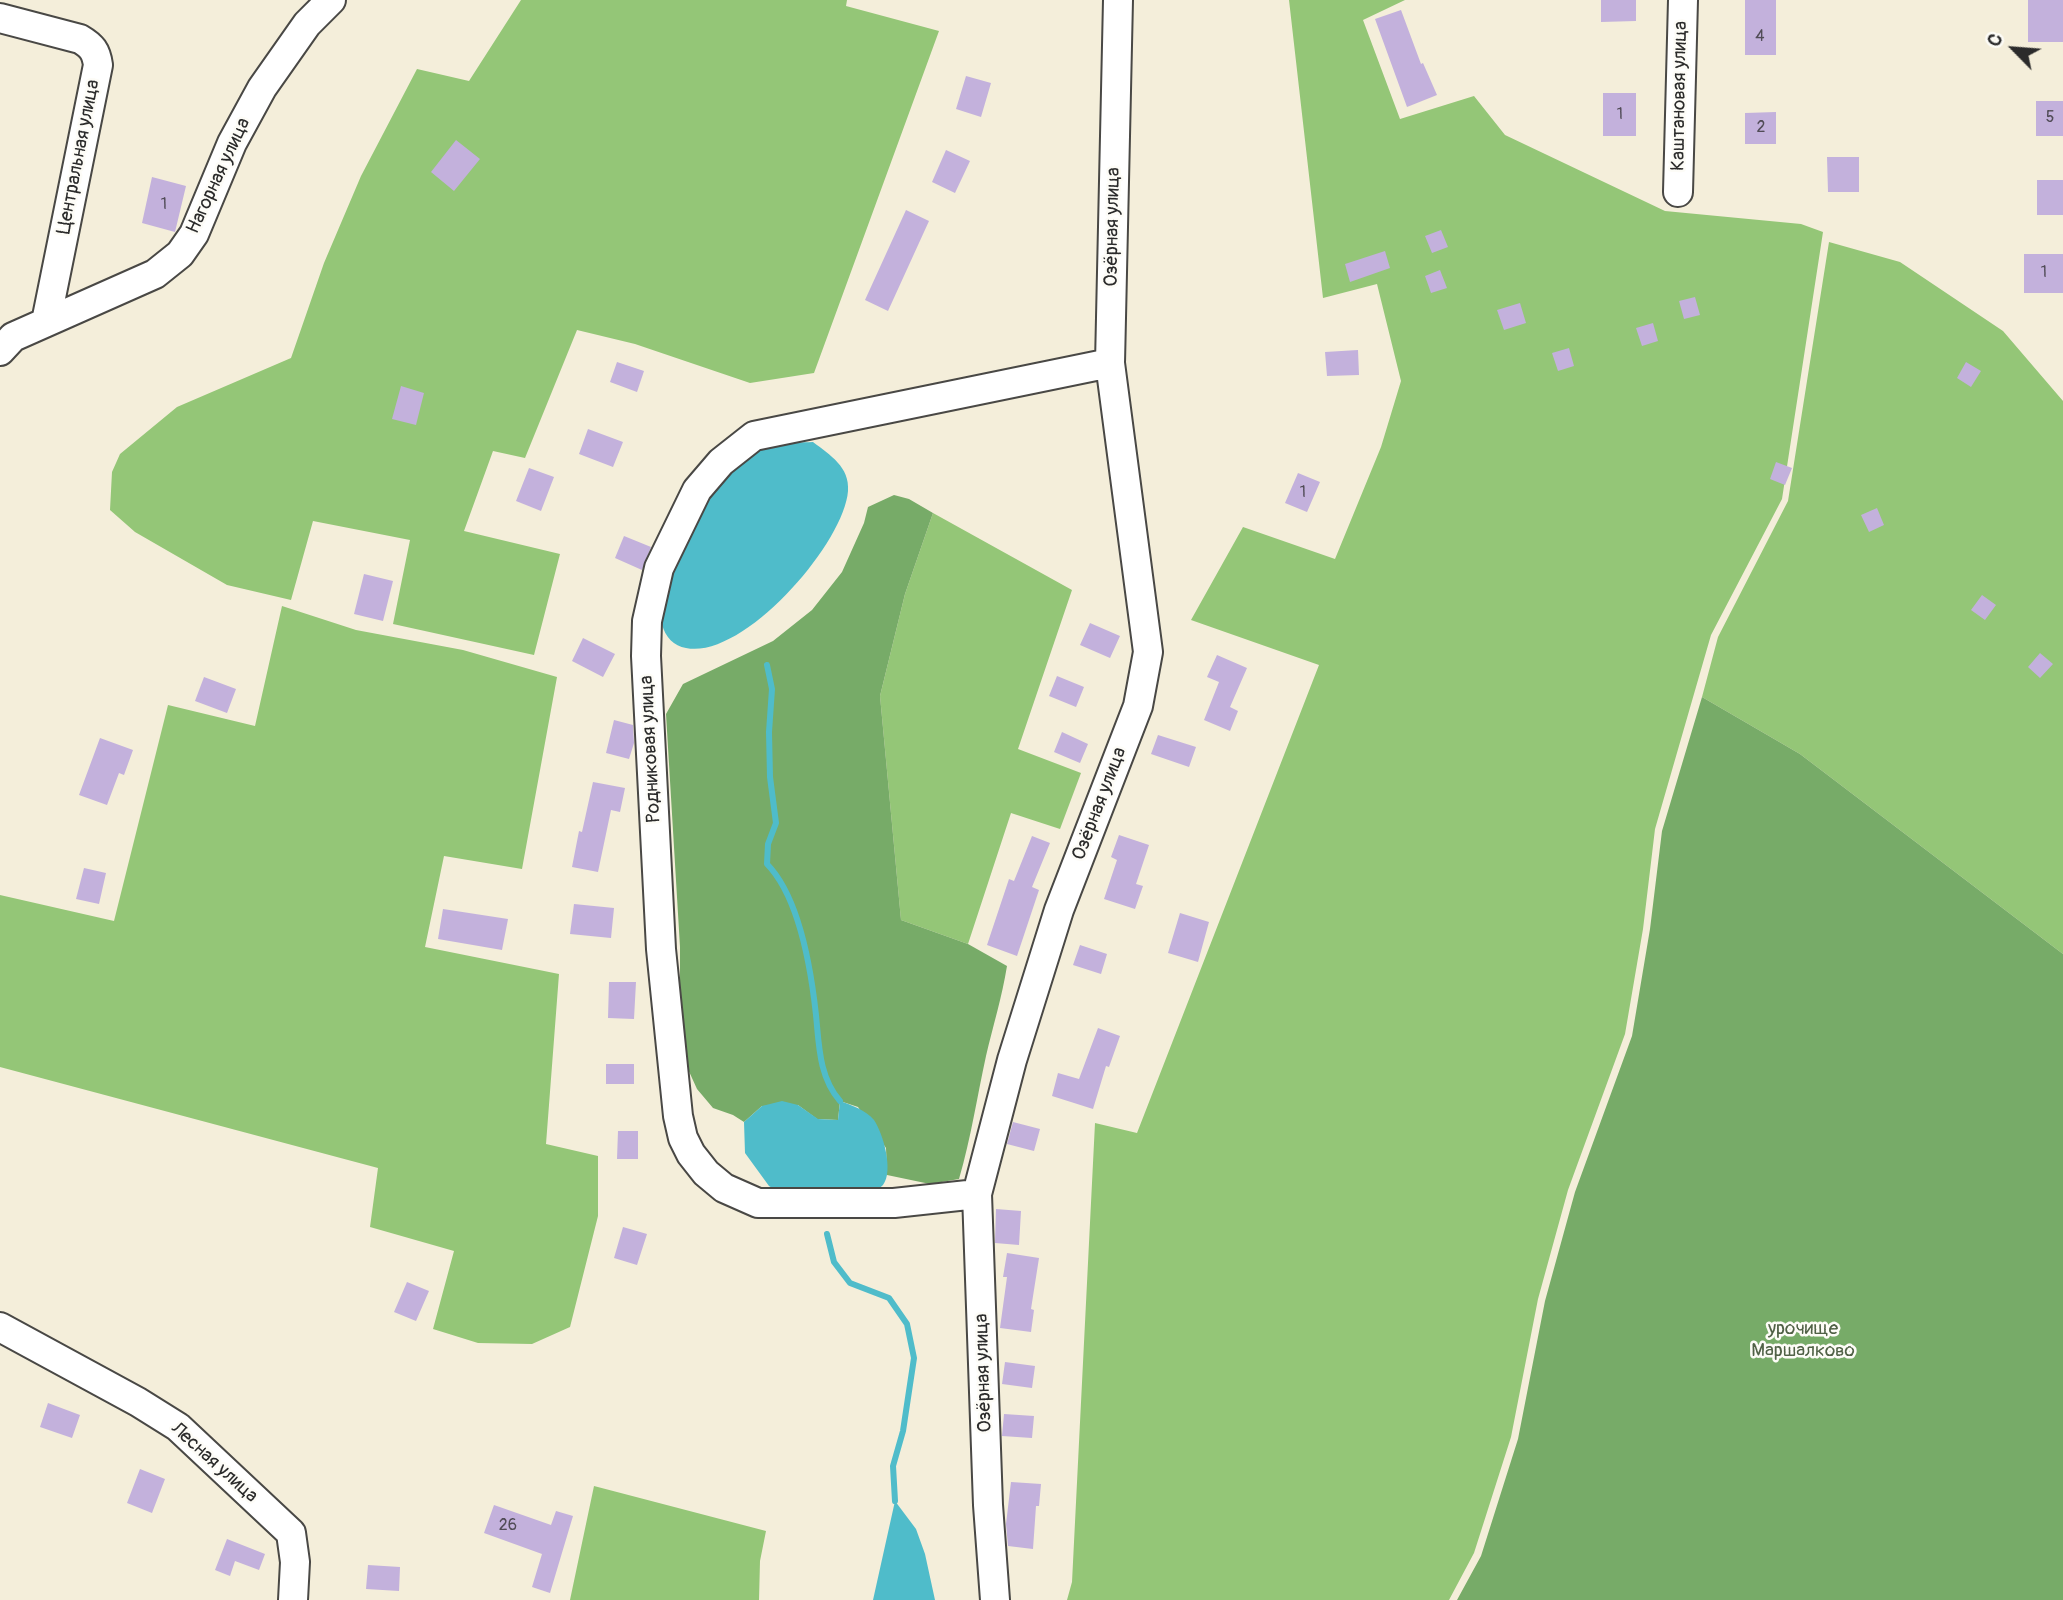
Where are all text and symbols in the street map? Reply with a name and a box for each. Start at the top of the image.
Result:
north arrow [1979,14,2049,84]
street label: Каштановая улица [1667,21,1693,171]
house number: 4 [1755,27,1765,47]
text: С [1982,30,2008,51]
street label: Центральная улица [53,78,105,236]
house number: 1 [1617,105,1623,125]
house number: 5 [2046,108,2054,128]
street label: Нагорная улица [182,114,256,238]
house number: 2 [1757,118,1765,138]
street label: Озёрная улица [1101,167,1125,287]
house number: 1 [161,195,167,215]
house number: 1 [2041,263,2047,283]
house number: 1 [1300,483,1306,503]
street label: Родниковая улица [636,675,666,823]
street label: Озёрная улица [1068,744,1132,864]
street label: Озёрная улица [971,1313,997,1433]
park label: урочище Маршалково [1751,1318,1855,1362]
street label: Лесная улица [166,1418,262,1508]
house number: 26 [499,1516,517,1536]

